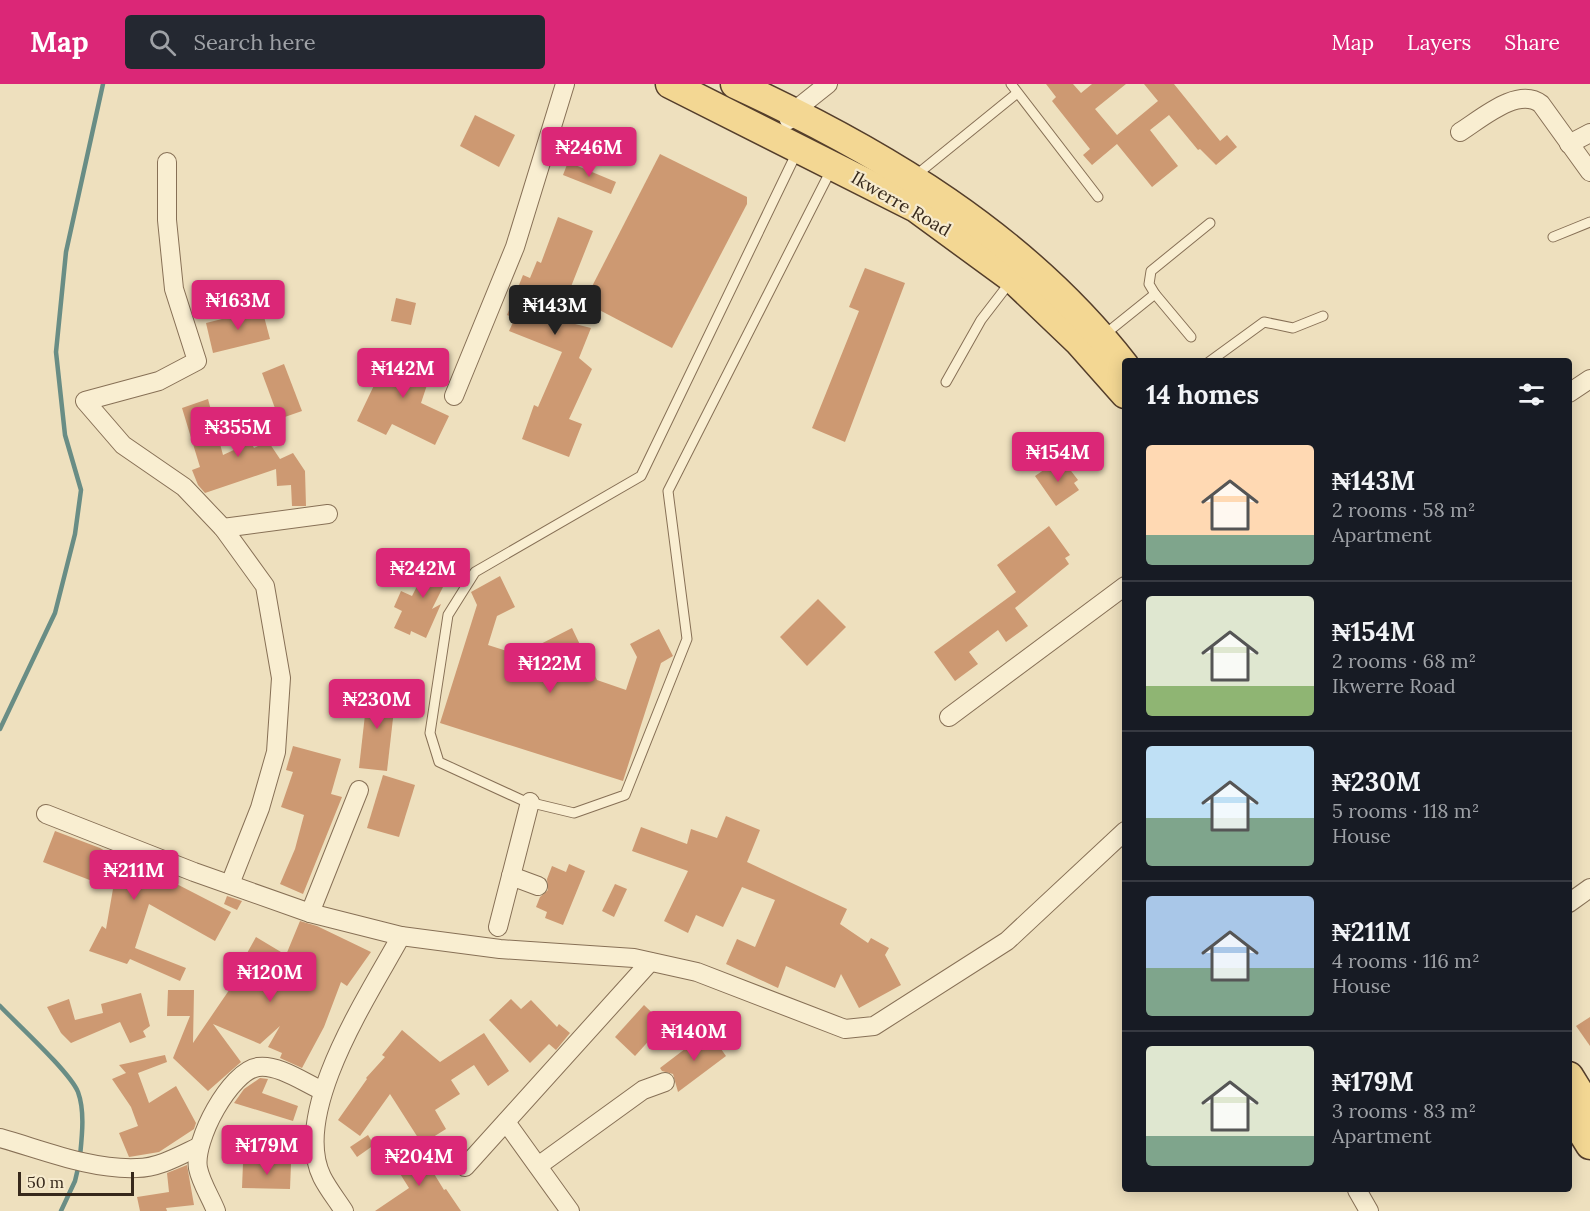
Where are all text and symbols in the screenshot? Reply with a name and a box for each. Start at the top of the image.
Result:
search box [125,15,545,69]
text: Map [30,24,89,60]
icon: search [146,26,179,59]
text: Search here [194,28,316,56]
text: Map [1331,29,1374,56]
text: Layers [1407,29,1471,56]
text: Share [1504,29,1560,56]
pin: ₦246M [547,127,631,178]
text: ₦246M [556,134,622,159]
street label: Ikwerre Road [847,166,955,241]
pin: ₦163M [196,280,280,331]
pin: ₦143M [513,285,597,336]
text: ₦163M [206,287,270,312]
text: ₦143M [523,292,587,317]
pin: ₦142M [361,348,445,399]
text: ₦142M [371,355,435,380]
text: 14 homes [1146,378,1259,411]
icon: filters [1515,378,1548,411]
pin: ₦355M [196,407,280,458]
text: ₦355M [205,414,271,439]
pin: ₦154M [1016,432,1100,483]
text: ₦154M [1026,439,1090,464]
text: ₦143M [1332,464,1415,497]
icon: home [1194,469,1266,541]
text: 2 rooms · 58 m² [1332,497,1476,522]
text: Apartment [1332,522,1432,547]
pin: ₦242M [381,548,465,599]
text: ₦242M [390,555,456,580]
text: ₦154M [1332,615,1415,648]
icon: home [1194,620,1266,692]
pin: ₦122M [508,643,592,694]
text: 2 rooms · 68 m² [1332,648,1476,673]
text: ₦122M [518,650,582,675]
text: Ikwerre Road [1332,673,1456,698]
pin: ₦230M [335,679,419,730]
text: ₦230M [343,686,411,711]
text: ₦230M [1332,765,1421,798]
icon: home [1194,770,1266,842]
text: 5 rooms · 118 m² [1332,798,1479,823]
text: House [1332,823,1391,848]
pin: ₦211M [92,850,176,901]
text: ₦211M [104,857,164,882]
text: ₦211M [1332,915,1411,948]
icon: home [1194,920,1266,992]
text: 4 rooms · 116 m² [1332,948,1480,973]
pin: ₦120M [228,952,312,1003]
text: ₦120M [237,959,303,984]
text: House [1332,973,1391,998]
pin: ₦140M [652,1011,736,1062]
text: ₦140M [661,1018,727,1043]
text: ₦179M [1332,1065,1414,1098]
icon: home [1194,1070,1266,1142]
text: 3 rooms · 83 m² [1332,1098,1476,1123]
text: Apartment [1332,1123,1432,1148]
pin: ₦179M [225,1125,309,1176]
text: ₦179M [236,1132,298,1157]
pin: ₦204M [377,1136,461,1187]
text: ₦204M [385,1143,453,1168]
scale bar [18,1169,134,1196]
text: 50 m [27,1172,64,1192]

